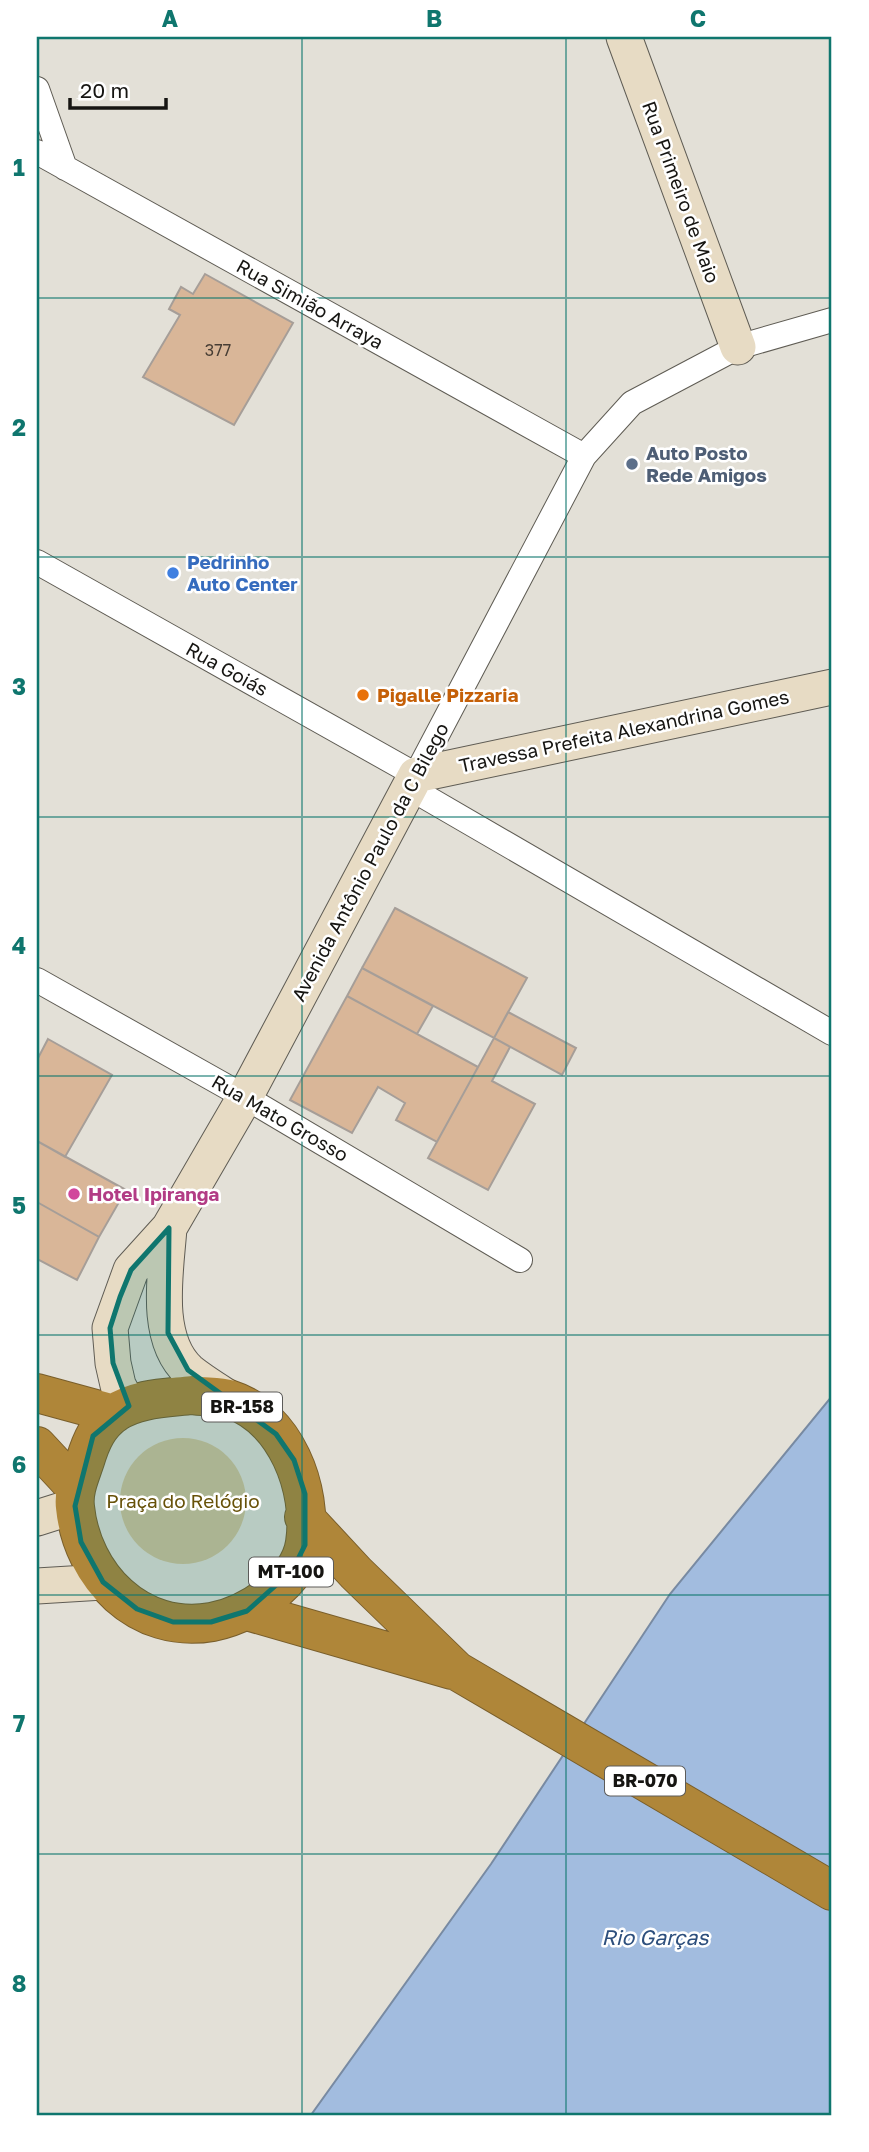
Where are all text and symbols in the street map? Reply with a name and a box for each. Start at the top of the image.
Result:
text: A [162,4,179,32]
text: B [426,4,442,32]
text: C [690,4,706,32]
scale bar [70,66,166,110]
text: 20 m [80,77,129,103]
street label: Rua Primeiro de Maio [638,98,725,286]
text: 1 [13,153,25,181]
street label: Rua Simião Arraya [233,254,388,353]
house number: 377 [205,340,231,360]
text: 2 [12,413,26,441]
place label: Auto Posto Rede Amigos [646,441,767,486]
marker: Auto Posto Rede Amigos [624,456,640,472]
place label: Pedrinho Auto Center [187,550,298,595]
marker: Pedrinho Auto Center [165,565,181,581]
street label: Rua Goiás [182,637,272,700]
text: 3 [12,672,26,700]
place label: Pigalle Pizzaria [377,683,518,706]
street label: Travessa Prefeita Alexandrina Gomes [457,684,791,777]
marker: Pigalle Pizzaria [355,687,371,703]
street label: Avenida Antônio Paulo da C Bilego [286,719,453,1005]
text: 4 [12,931,26,959]
street label: Rua Mato Grosso [208,1069,353,1166]
place label: Hotel Ipiranga [88,1182,219,1205]
marker: Hotel Ipiranga [66,1186,82,1202]
text: 5 [12,1191,26,1219]
road number: BR-158 [202,1392,282,1422]
text: 6 [12,1450,26,1478]
park label: Praça do Relógio [106,1489,260,1512]
road number: MT-100 [249,1558,333,1587]
text: 7 [13,1709,25,1737]
road number: BR-070 [605,1766,685,1796]
water label: Rio Garças [602,1924,709,1950]
text: 8 [12,1969,26,1997]

